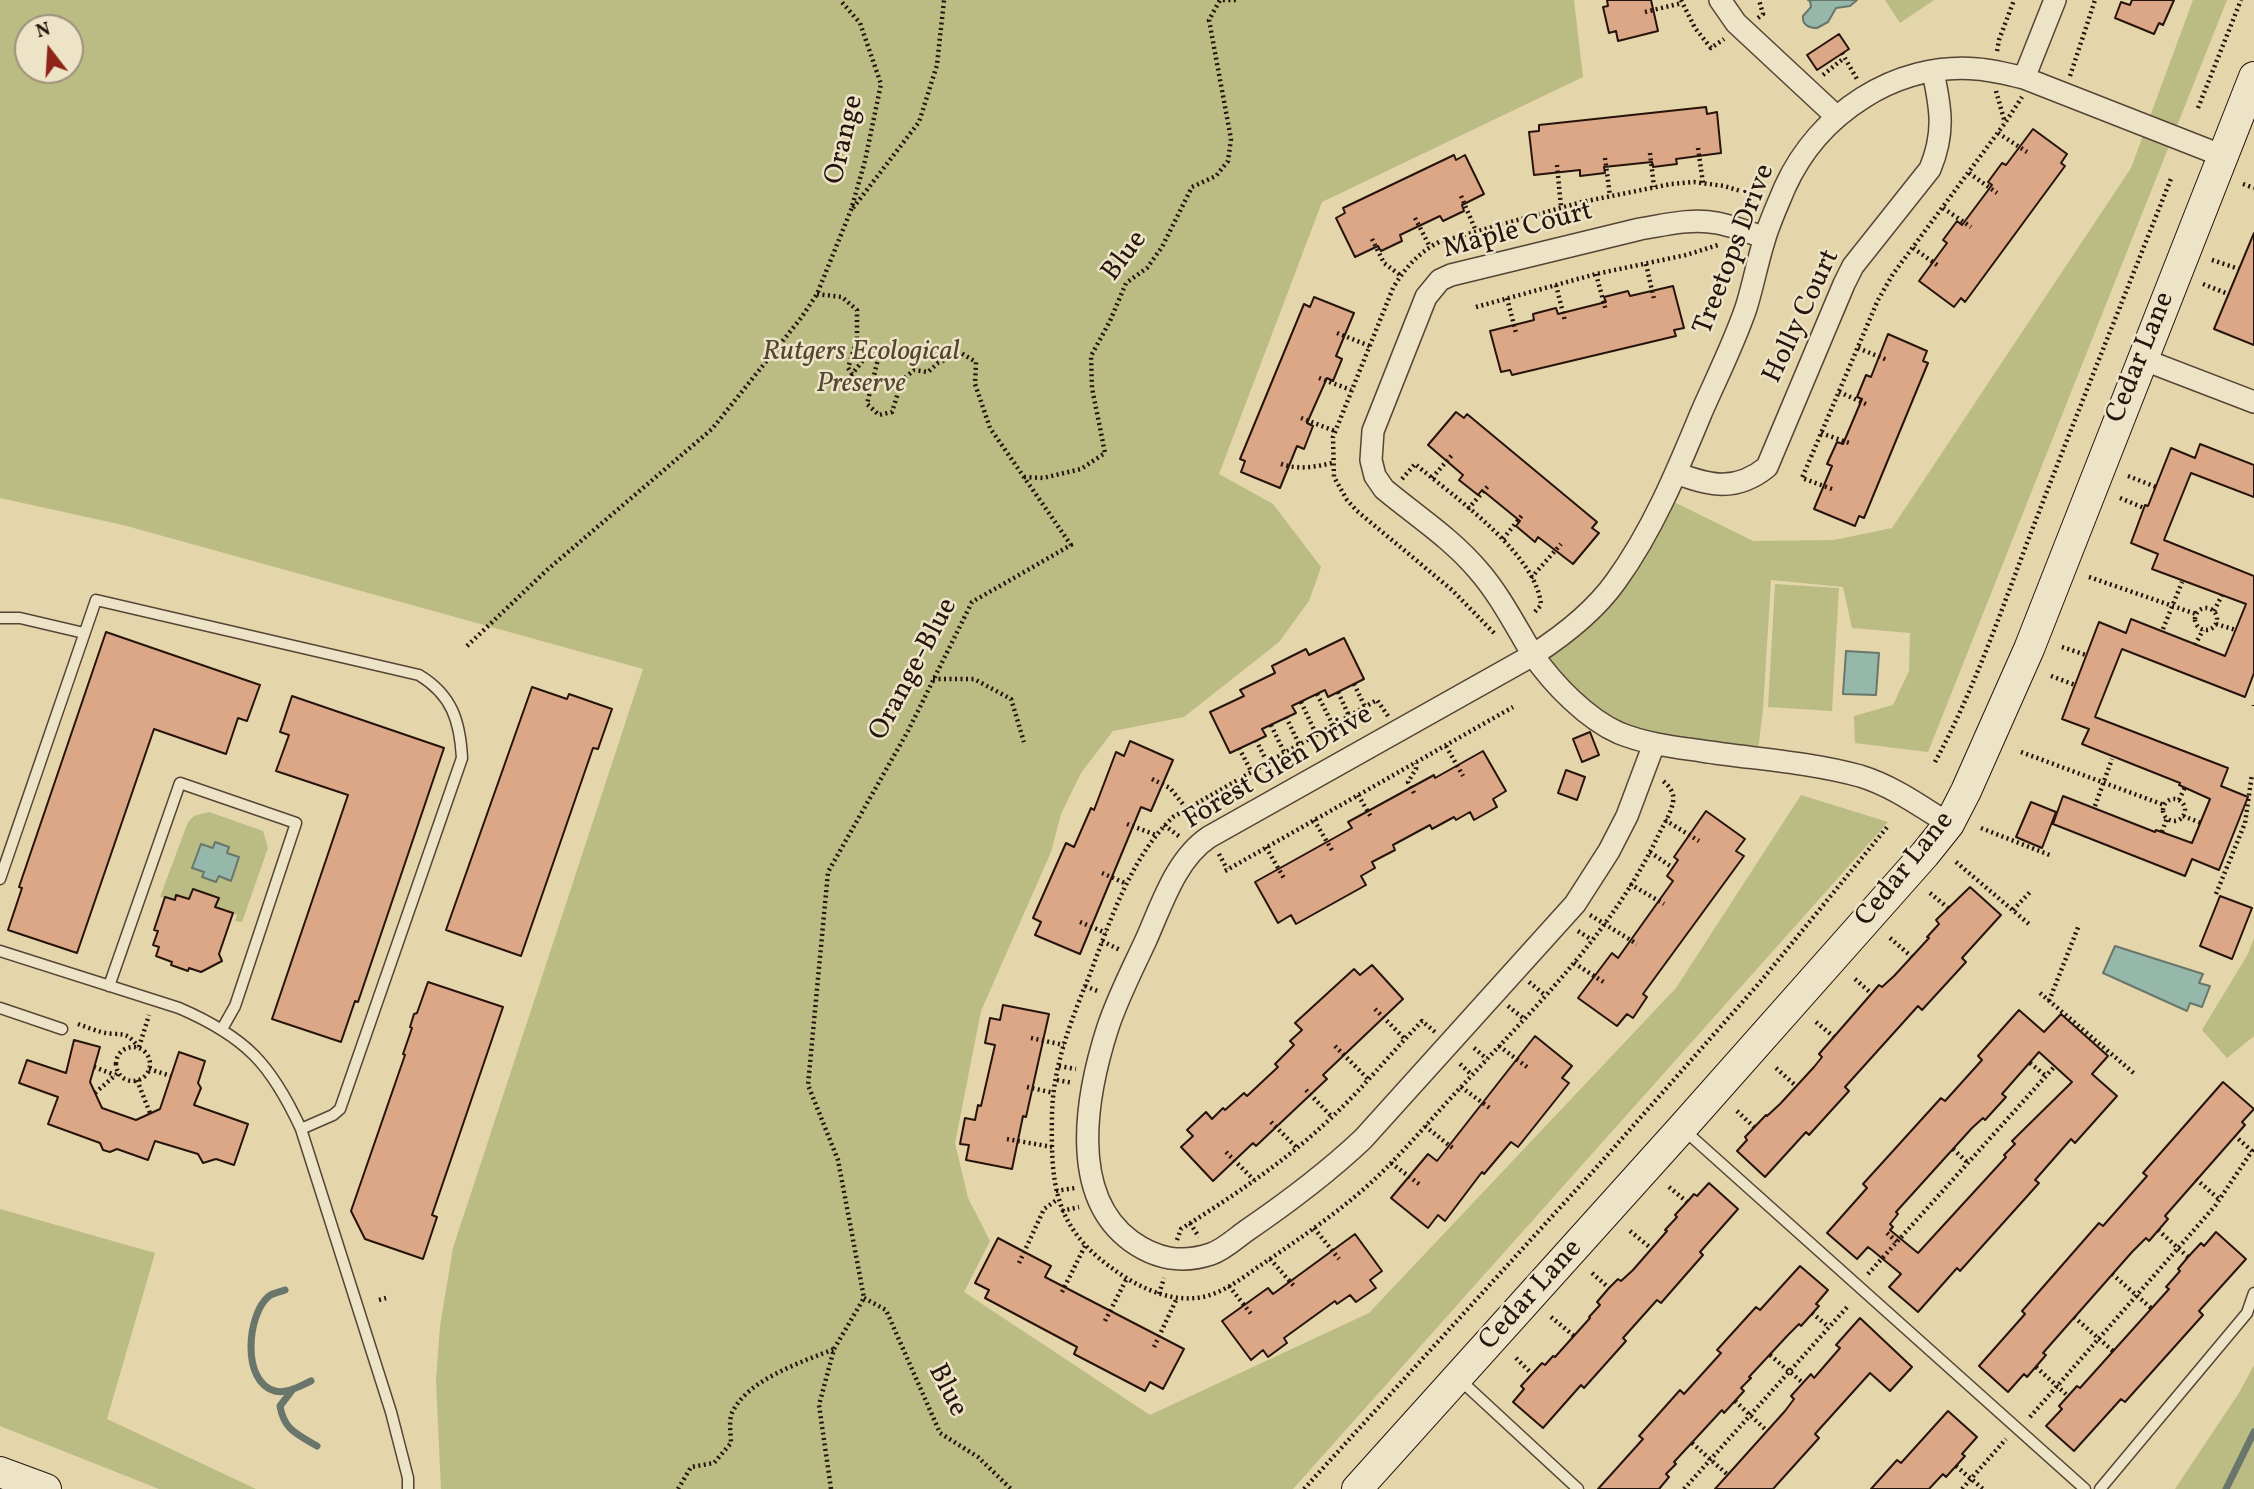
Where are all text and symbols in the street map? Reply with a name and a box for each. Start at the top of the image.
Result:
north arrow [14,14,84,84]
text: N [33,16,54,45]
street label: Orange [819,92,873,188]
street label: Treetops Drive [1688,160,1784,340]
street label: Maple Court [1439,196,1597,268]
street label: Blue [1096,225,1156,289]
street label: Holly Court [1757,245,1849,389]
street label: Cedar Lane [2101,288,2183,428]
park label: Rutgers Ecological Preserve [762,337,960,403]
street label: Orange-Blue [863,593,967,747]
street label: Forest Glen Drive [1178,699,1380,839]
street label: Cedar Lane [1849,806,1963,934]
street label: Cedar Lane [1473,1233,1591,1359]
street label: Blue [919,1359,973,1423]

